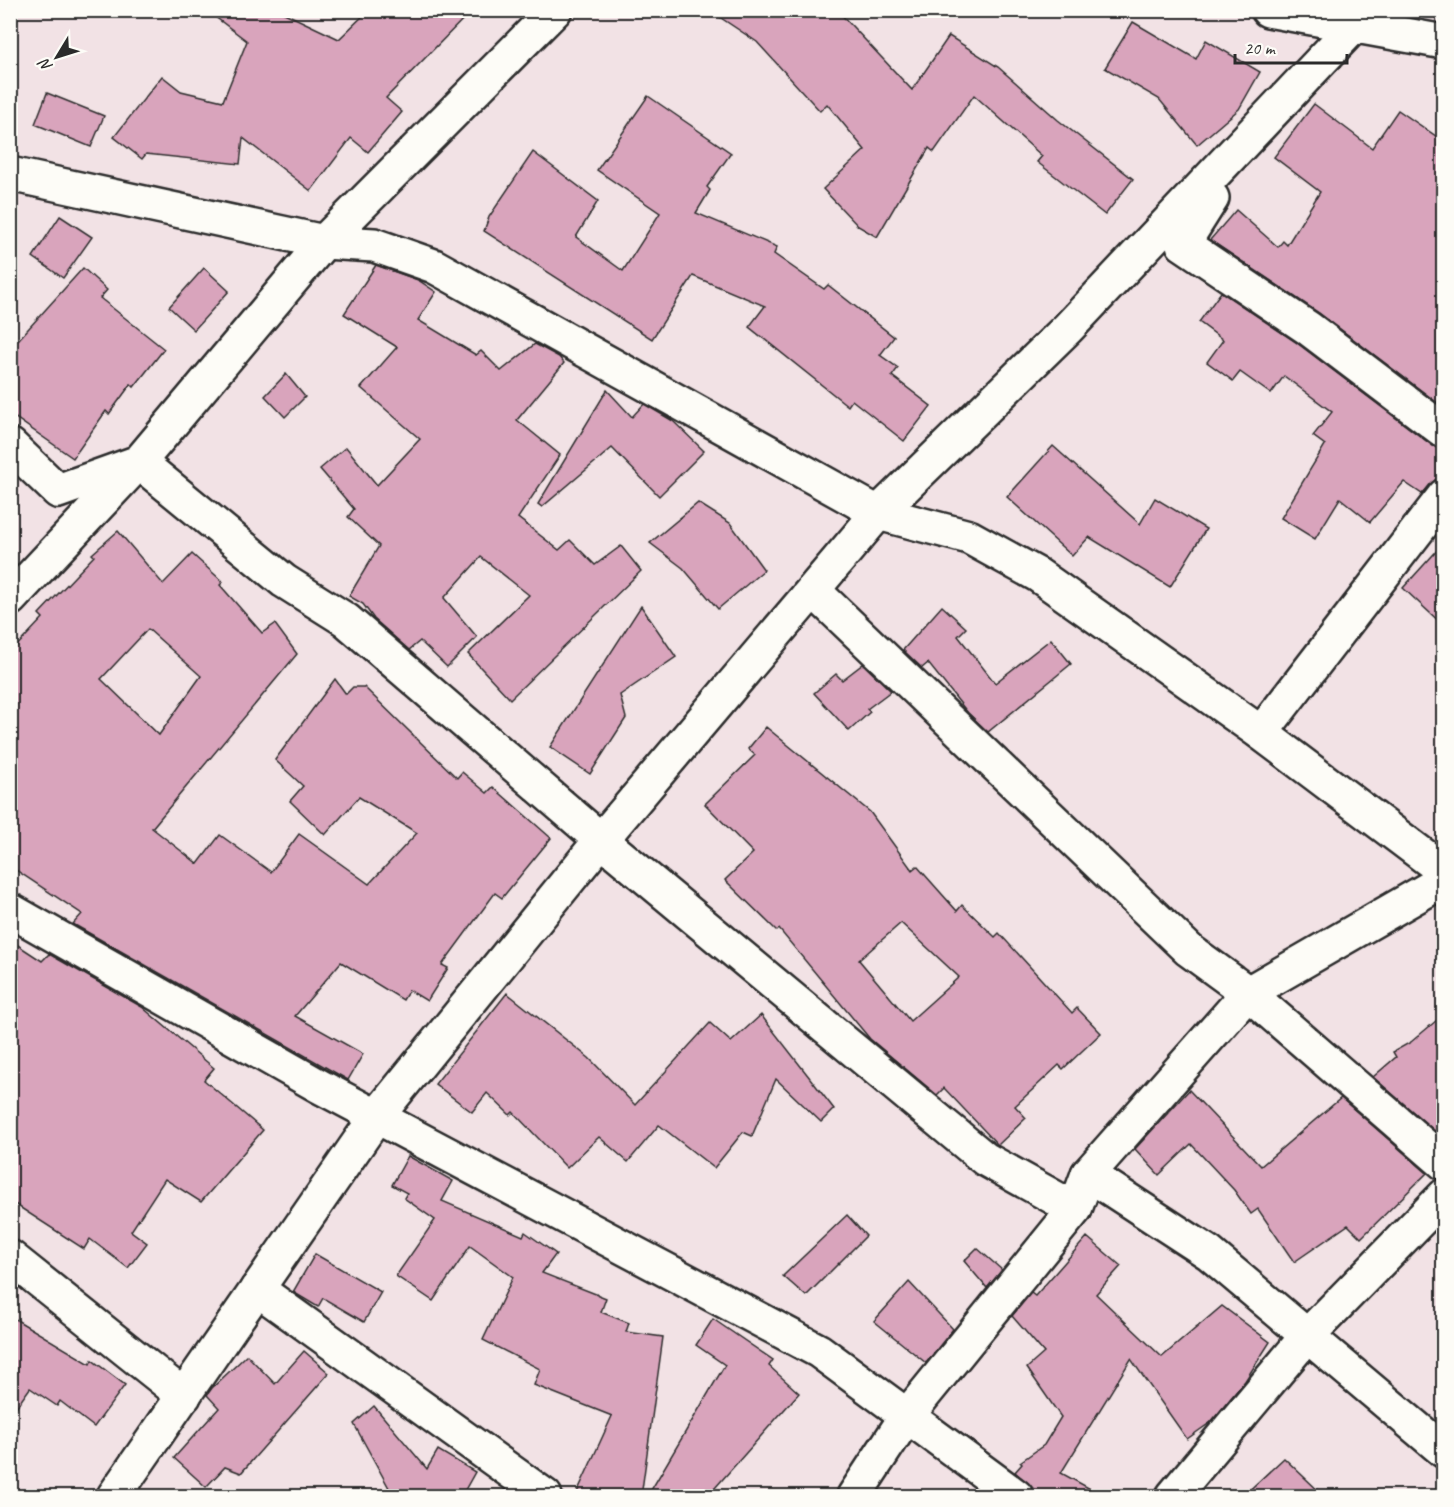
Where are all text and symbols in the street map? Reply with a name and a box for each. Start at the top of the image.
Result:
north arrow [27,27,87,87]
scale bar [1235,27,1348,65]
text: 20 m [1244,37,1277,59]
text: N [33,53,57,76]

